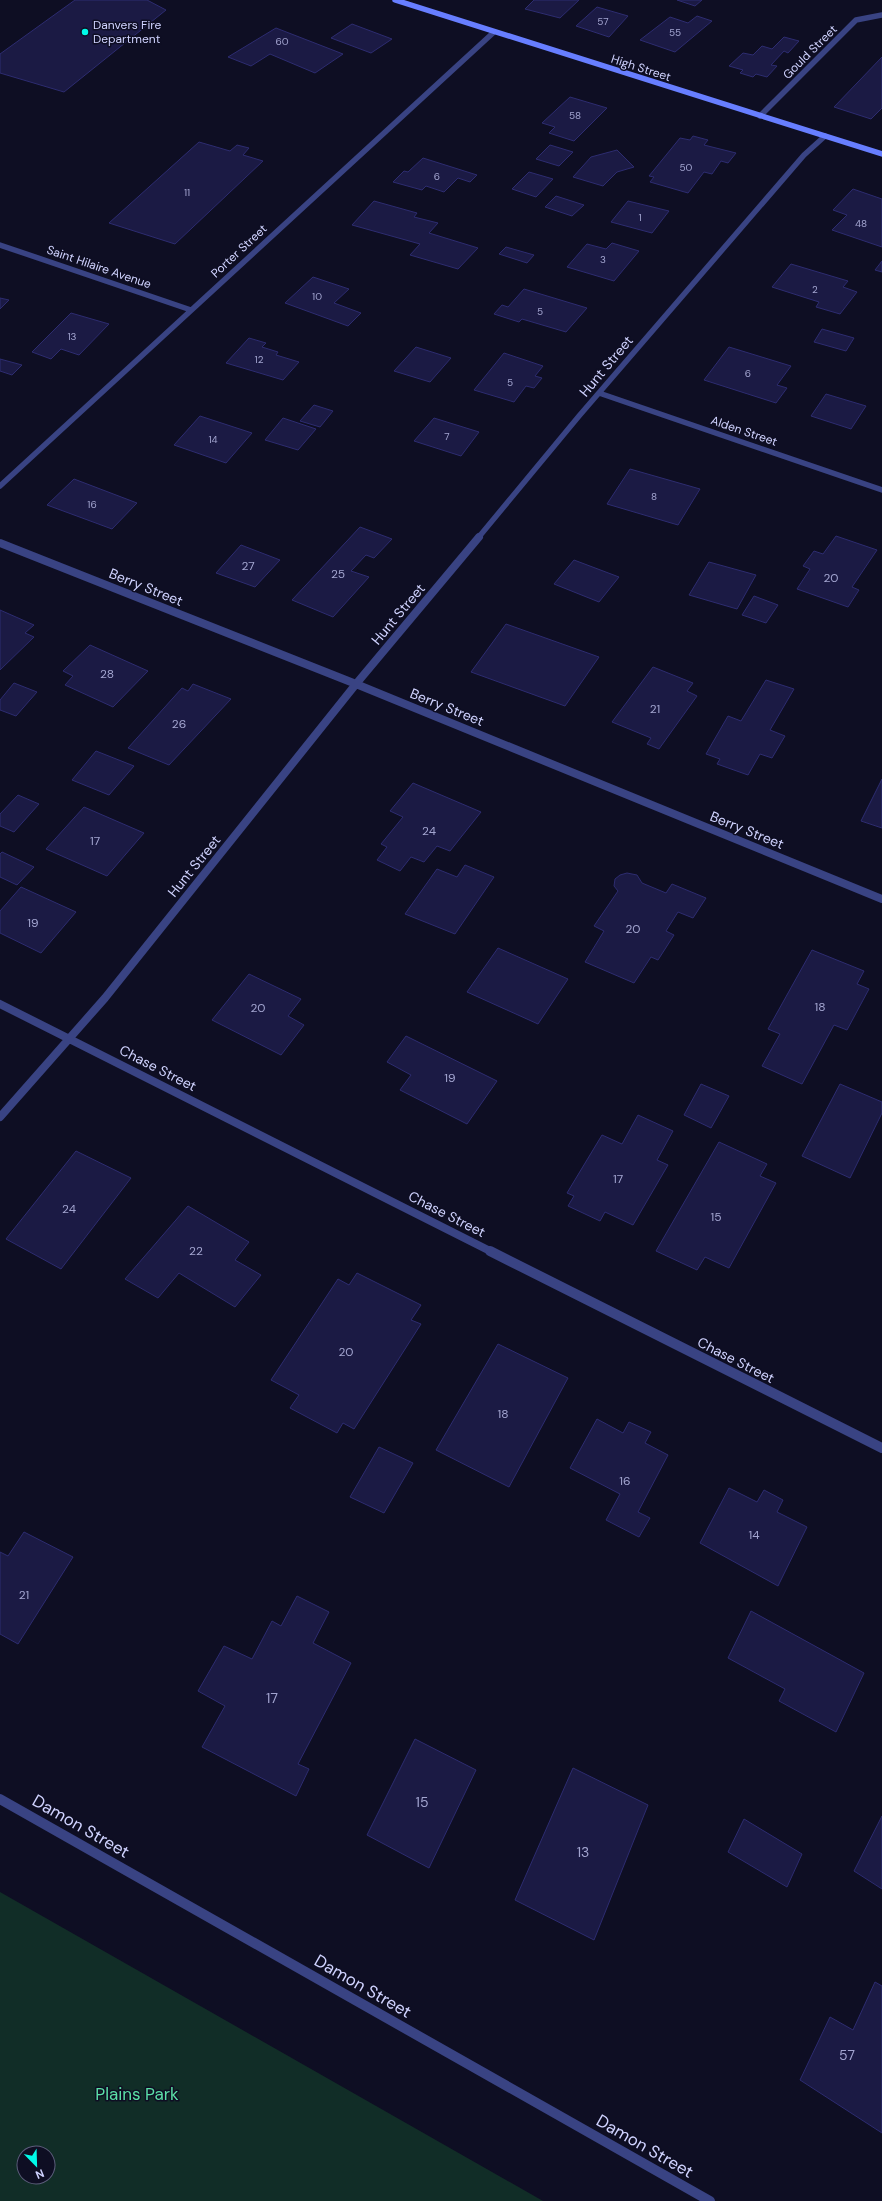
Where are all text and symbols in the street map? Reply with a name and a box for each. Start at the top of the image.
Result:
house number: 57 [597,15,609,28]
place label: Danvers Fire Department [93,17,162,47]
street label: Gould Street [779,21,841,83]
house number: 55 [669,26,681,39]
marker: Danvers Fire Department [80,27,90,37]
house number: 60 [275,35,289,48]
street label: High Street [609,51,673,85]
house number: 58 [569,109,581,122]
house number: 50 [680,161,693,174]
house number: 6 [434,170,440,183]
house number: 11 [184,186,190,199]
house number: 1 [638,211,642,224]
house number: 48 [855,217,867,230]
street label: Porter Street [208,221,271,281]
street label: Saint Hilaire Avenue [45,242,153,292]
house number: 3 [600,253,606,266]
house number: 2 [812,283,818,296]
house number: 10 [312,290,322,303]
house number: 5 [537,305,543,318]
house number: 13 [67,330,77,343]
street label: Hunt Street [575,332,637,400]
house number: 12 [255,353,264,366]
house number: 6 [745,367,751,380]
house number: 5 [507,376,513,389]
street label: Alden Street [709,412,780,450]
house number: 7 [444,430,450,443]
house number: 14 [208,433,218,446]
house number: 8 [651,490,657,503]
house number: 16 [87,498,97,511]
house number: 27 [241,558,255,574]
street label: Berry Street [106,564,186,610]
house number: 25 [331,566,345,582]
house number: 20 [823,570,839,586]
street label: Hunt Street [367,580,429,648]
house number: 28 [100,666,114,682]
street label: Berry Street [407,684,487,730]
house number: 21 [650,701,660,717]
house number: 26 [172,716,186,732]
street label: Berry Street [707,807,787,853]
house number: 24 [422,823,436,839]
street label: Hunt Street [164,831,224,901]
house number: 17 [90,833,100,849]
house number: 19 [27,915,39,931]
house number: 20 [625,921,641,937]
house number: 18 [814,999,826,1015]
house number: 20 [250,1000,266,1016]
street label: Chase Street [116,1041,200,1095]
house number: 19 [444,1070,456,1086]
house number: 17 [613,1171,623,1187]
street label: Chase Street [405,1187,489,1241]
house number: 24 [62,1201,76,1217]
house number: 15 [710,1209,722,1225]
house number: 22 [189,1243,203,1259]
street label: Chase Street [694,1333,778,1387]
house number: 20 [338,1344,354,1360]
house number: 18 [497,1406,509,1422]
house number: 16 [619,1473,631,1489]
house number: 14 [748,1527,760,1543]
house number: 21 [19,1587,29,1603]
house number: 17 [266,1689,278,1707]
street label: Damon Street [28,1789,134,1863]
house number: 15 [416,1793,428,1811]
house number: 13 [577,1843,589,1861]
street label: Damon Street [310,1949,416,2023]
house number: 57 [839,2046,855,2064]
park label: Plains Park [95,2083,179,2105]
street label: Damon Street [592,2109,698,2183]
north arrow [16,2145,56,2185]
text: N [33,2166,46,2182]

